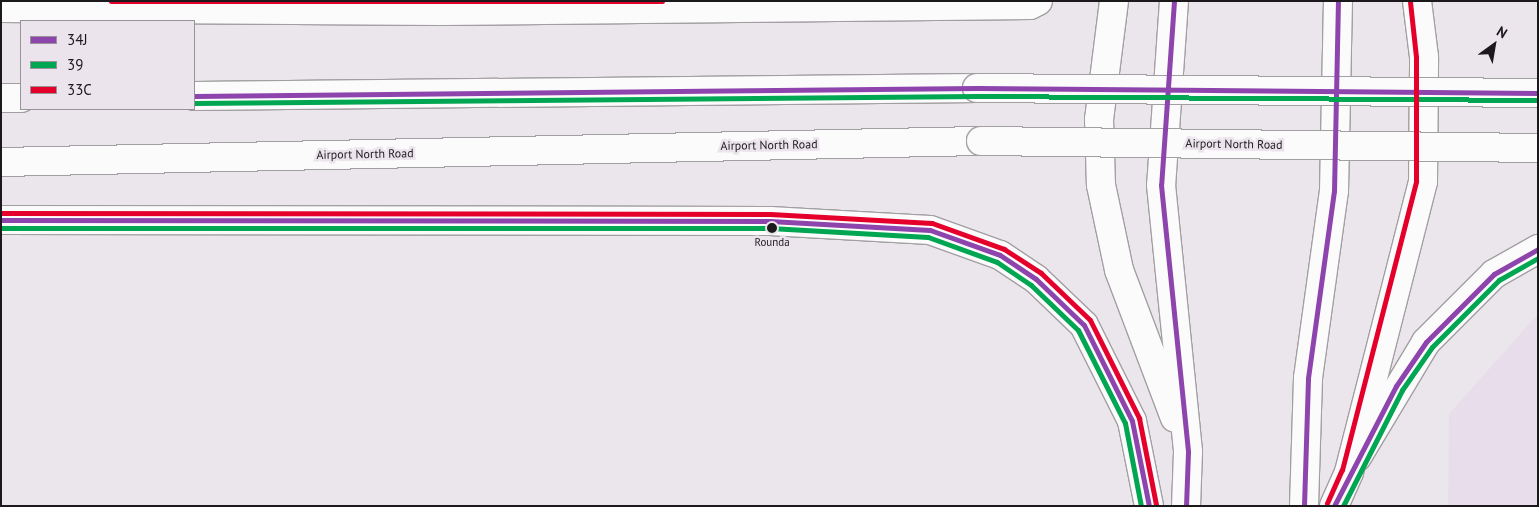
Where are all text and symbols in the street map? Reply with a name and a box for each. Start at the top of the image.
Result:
legend [20,20,195,110]
north arrow [1469,20,1519,70]
text: N [1493,22,1511,42]
text: 34J [67,30,88,49]
text: 39 [67,55,83,74]
text: 33C [67,80,92,99]
street label: Airport North Road [1185,136,1283,152]
street label: Airport North Road [720,137,818,153]
street label: Airport North Road [316,146,414,162]
marker: Rounda [767,223,777,233]
place label: Rounda [754,235,790,249]

